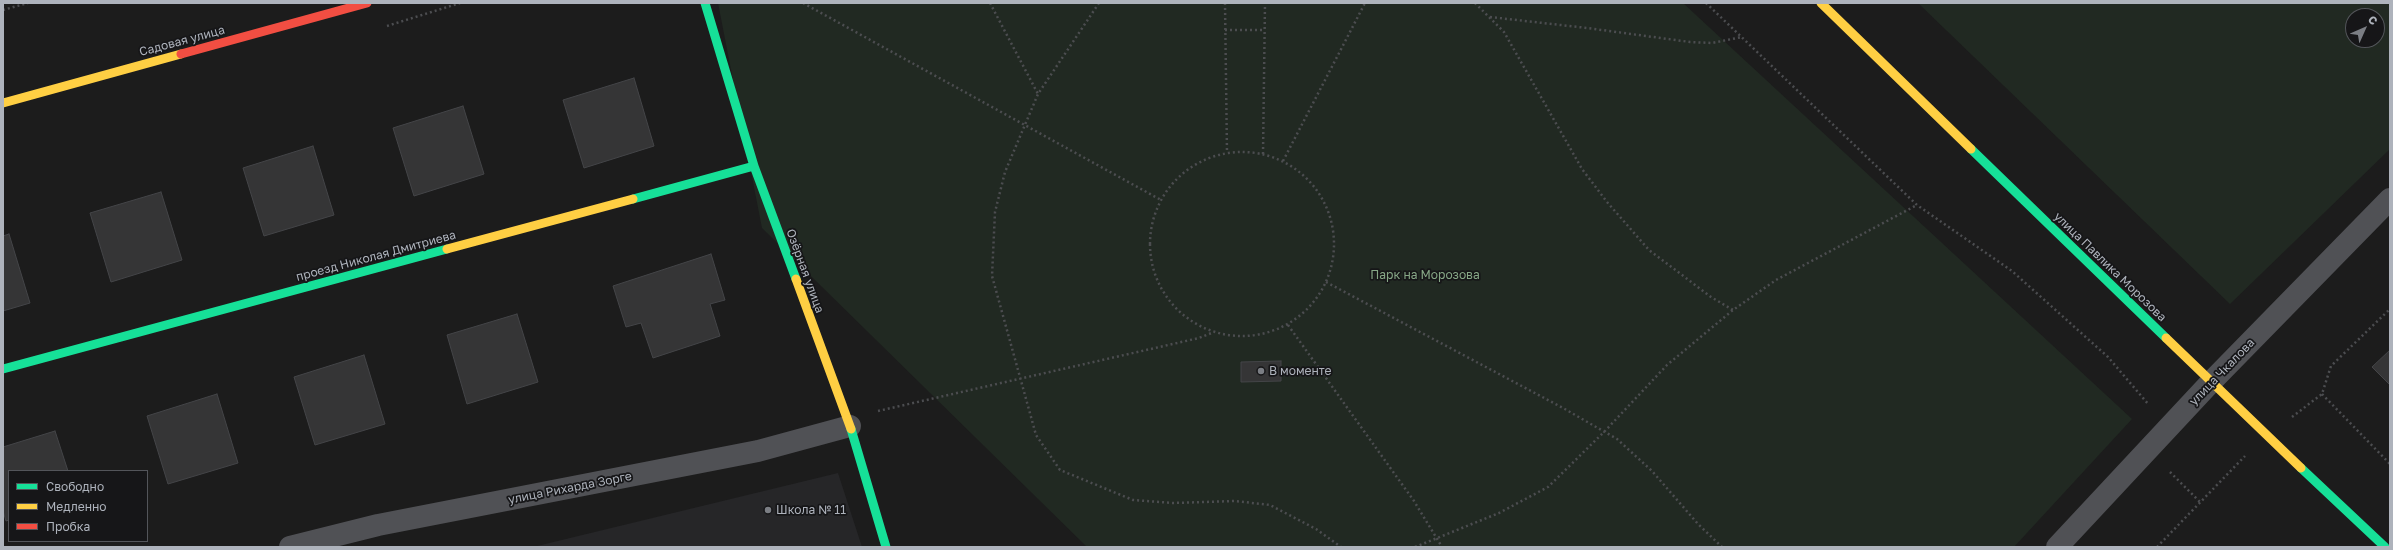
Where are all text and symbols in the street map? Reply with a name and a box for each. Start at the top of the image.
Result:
north arrow [2345,8,2385,48]
text: С [2366,13,2380,27]
street label: Садовая улица [138,23,226,59]
street label: улица Павлика Морозова [2051,209,2169,325]
street label: Озёрная улица [783,227,827,315]
street label: проезд Николая Дмитриева [294,228,458,284]
park label: Парк на Морозова [1370,268,1480,282]
street label: улица Чкалова [2186,336,2258,408]
place label: В моменте [1269,364,1332,378]
marker: В моменте [1256,366,1266,376]
street label: улица Рихарда Зорге [507,469,633,507]
legend [8,470,148,542]
text: Свободно [46,479,104,494]
text: Медленно [46,499,106,514]
place label: Школа № 11 [776,503,846,517]
marker: Школа № 11 [763,505,773,515]
text: Пробка [46,519,90,534]

